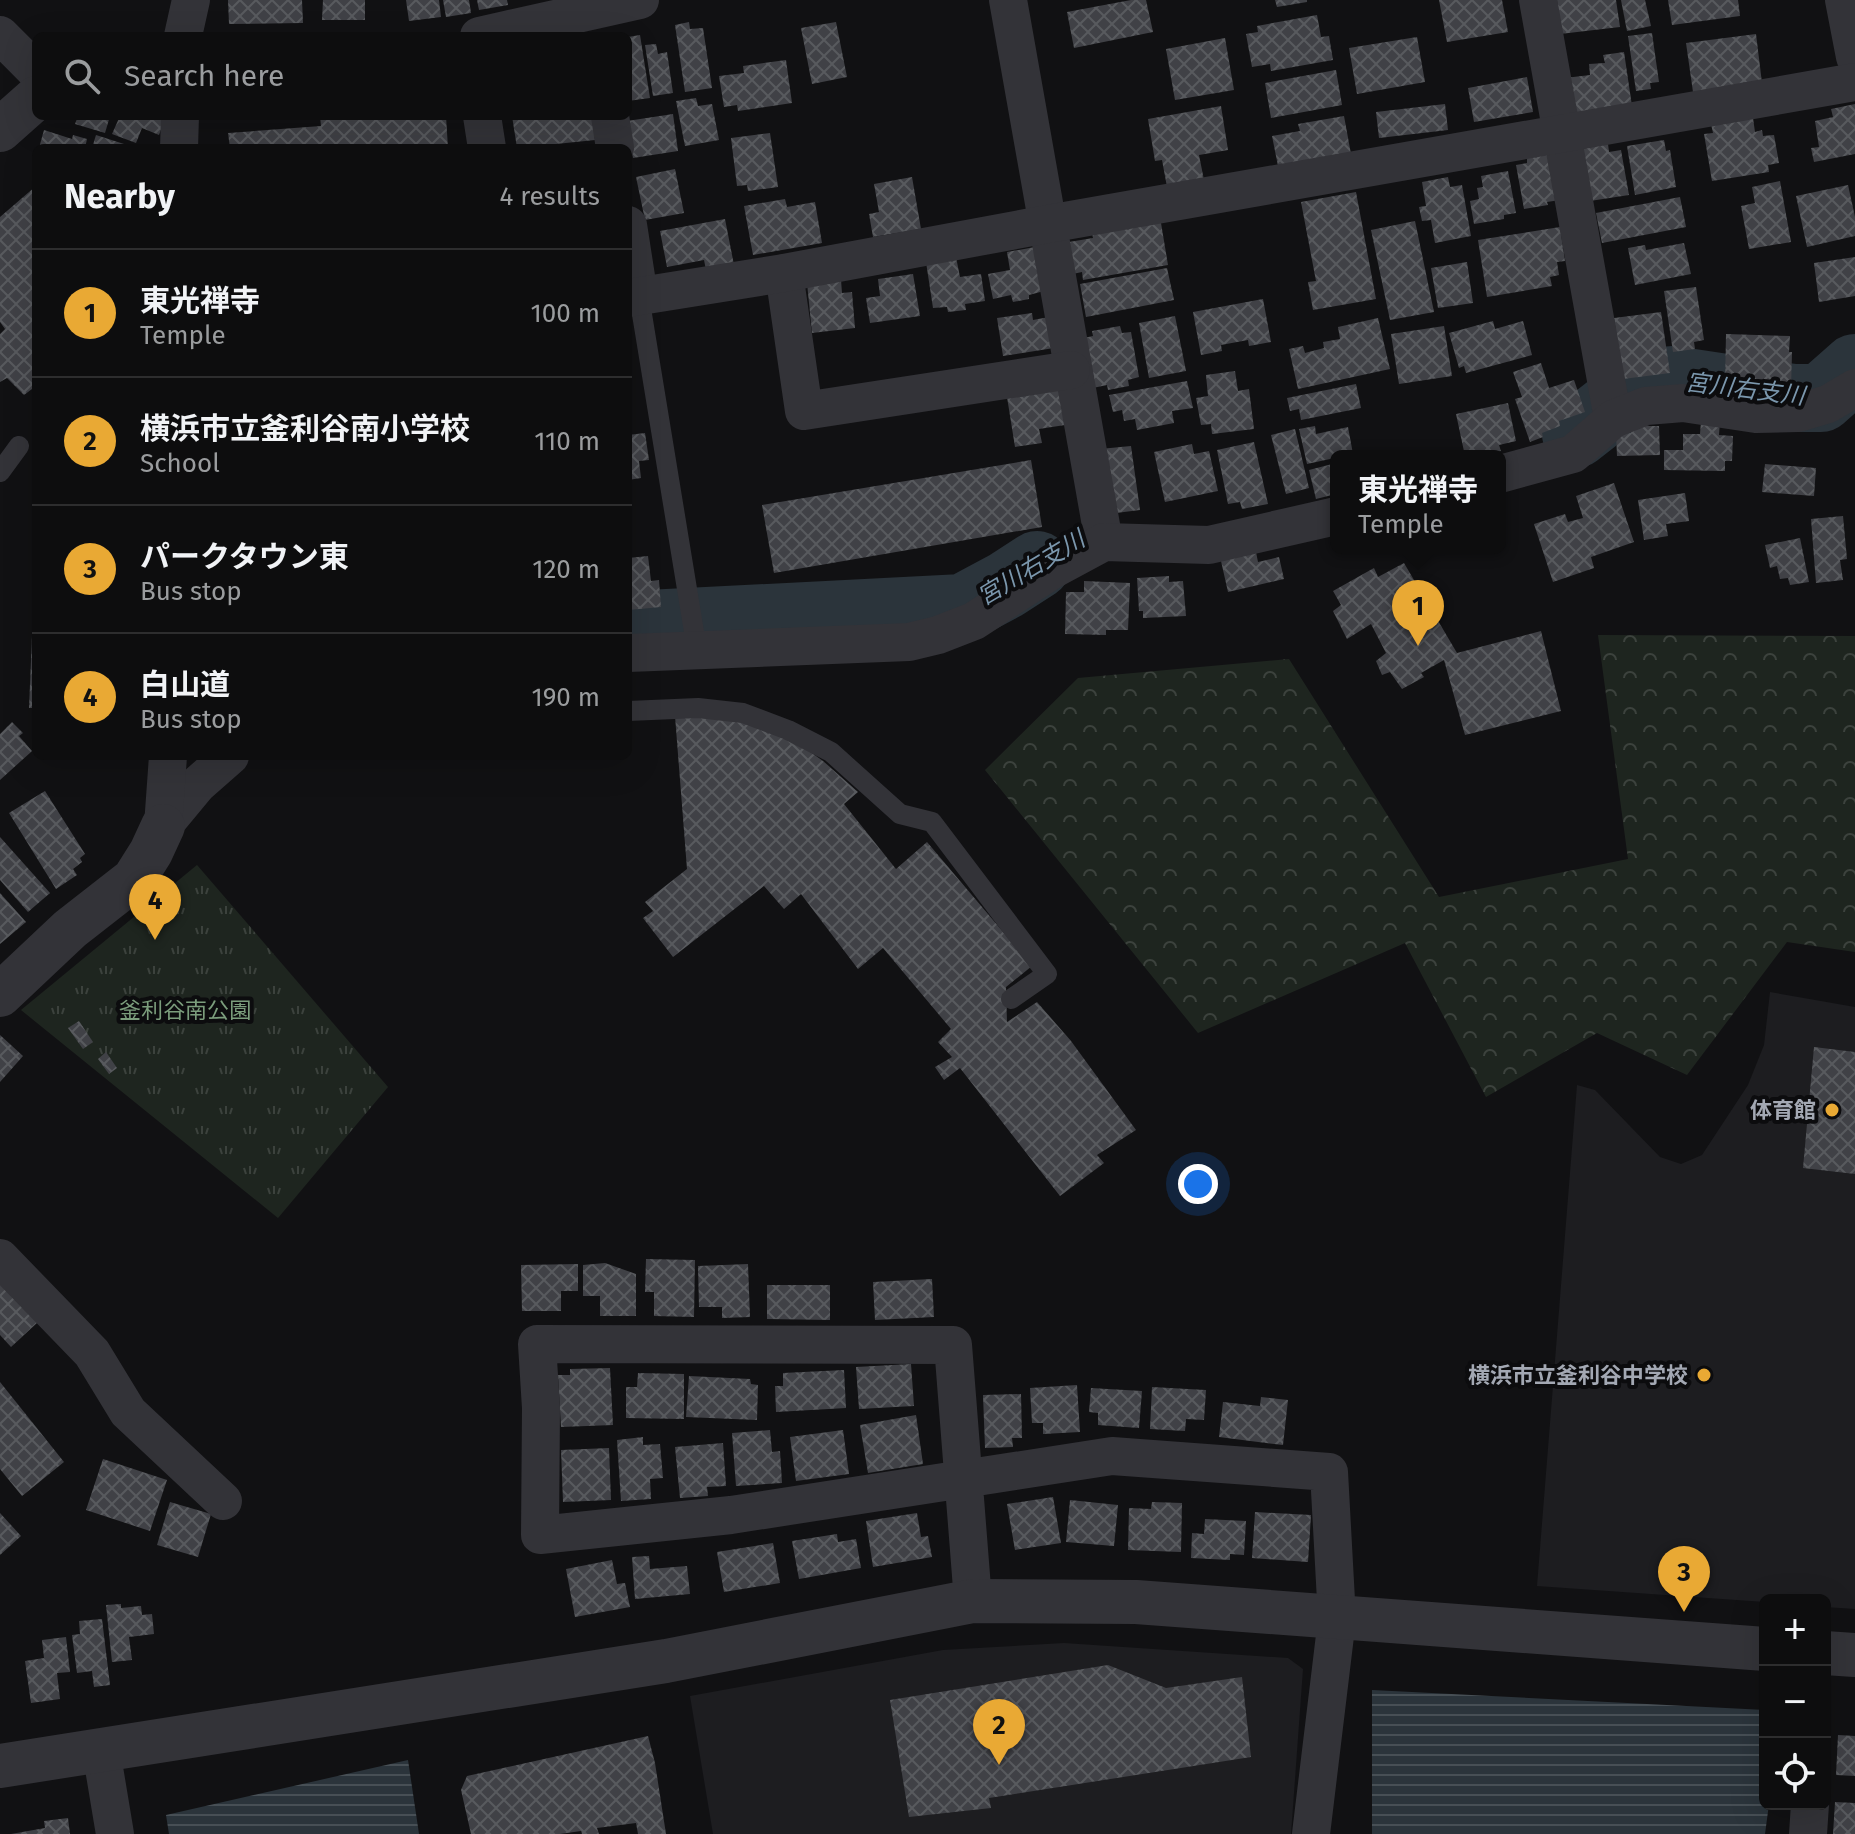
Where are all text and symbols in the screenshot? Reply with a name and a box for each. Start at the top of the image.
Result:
search box [32,32,632,120]
icon: search [60,54,104,98]
text: Search here [124,58,284,94]
text: Nearby [64,176,175,217]
text: 4 results [499,181,600,212]
text: 東光禅寺 [140,283,260,319]
text: 1 [84,298,96,329]
text: 100 m [531,298,600,329]
text: Temple [140,320,226,351]
water label: 宮川右支川 [1684,368,1809,411]
text: 横浜市立釜利谷南小学校 [140,411,470,447]
text: 2 [83,426,97,457]
text: 110 m [534,426,600,457]
text: School [140,448,220,479]
popup [1330,450,1506,554]
text: 東光禅寺 [1358,472,1478,508]
text: Temple [1358,509,1444,540]
water label: 宮川右支川 [972,524,1092,611]
text: パークタウン東 [140,539,349,575]
text: 3 [83,554,97,585]
text: 120 m [532,554,600,585]
text: Bus stop [140,576,242,607]
pin: 1 [1392,580,1444,646]
text: 白山道 [140,667,230,703]
text: 4 [83,682,97,713]
text: 190 m [531,682,600,713]
text: Bus stop [140,704,242,735]
pin: 4 [129,874,181,940]
park label: 釜利谷南公園 [119,997,251,1024]
place label: 体育館 [1750,1097,1816,1124]
marker: 体育館 [1823,1101,1841,1119]
your location [1178,1164,1218,1204]
place label: 横浜市立釜利谷中学校 [1468,1362,1688,1389]
marker: 横浜市立釜利谷中学校 [1695,1366,1713,1384]
pin: 3 [1658,1546,1710,1612]
map controls [1759,1594,1831,1810]
button: + [1759,1594,1831,1666]
button: − [1759,1666,1831,1738]
pin: 2 [973,1699,1025,1765]
button: locate [1759,1738,1831,1810]

